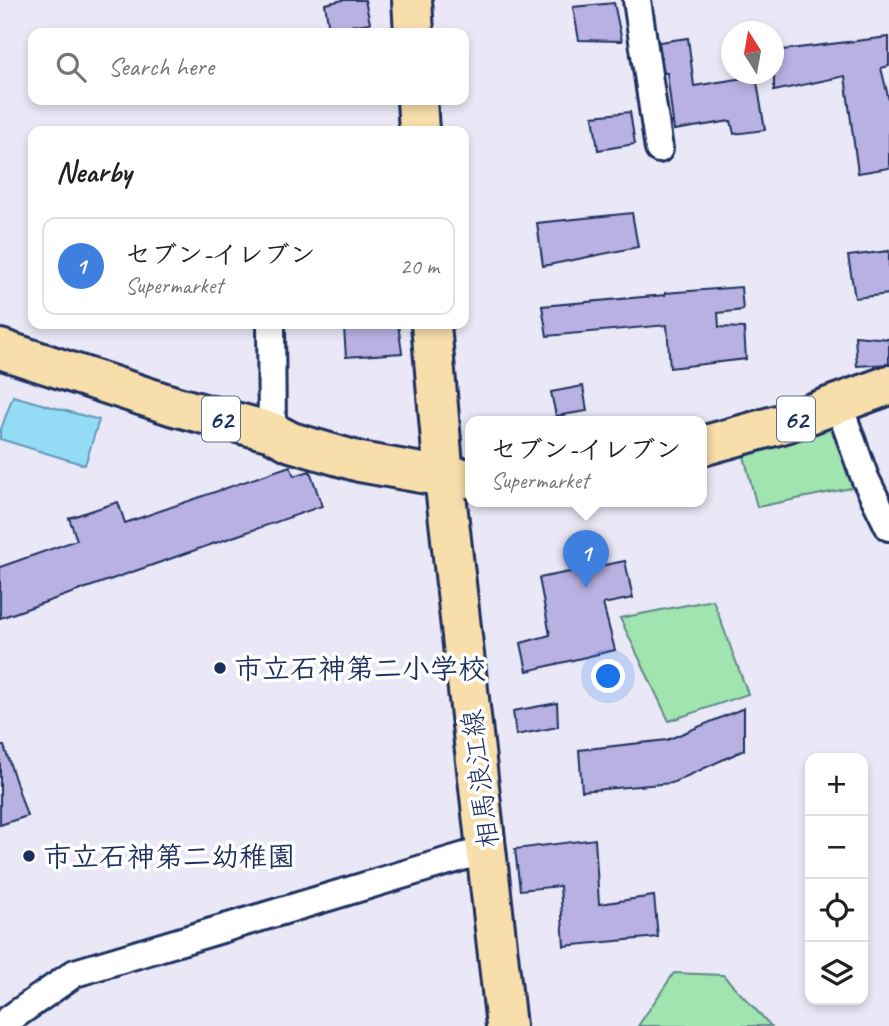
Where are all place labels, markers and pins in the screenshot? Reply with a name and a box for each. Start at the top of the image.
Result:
pin: 1 [563,530,609,588]
place label: 市立石神第二小学校 [234,651,486,686]
marker: 市立石神第二小学校 [212,660,228,676]
place label: 市立石神第二幼稚園 [43,839,295,874]
marker: 市立石神第二幼稚園 [21,848,37,864]

